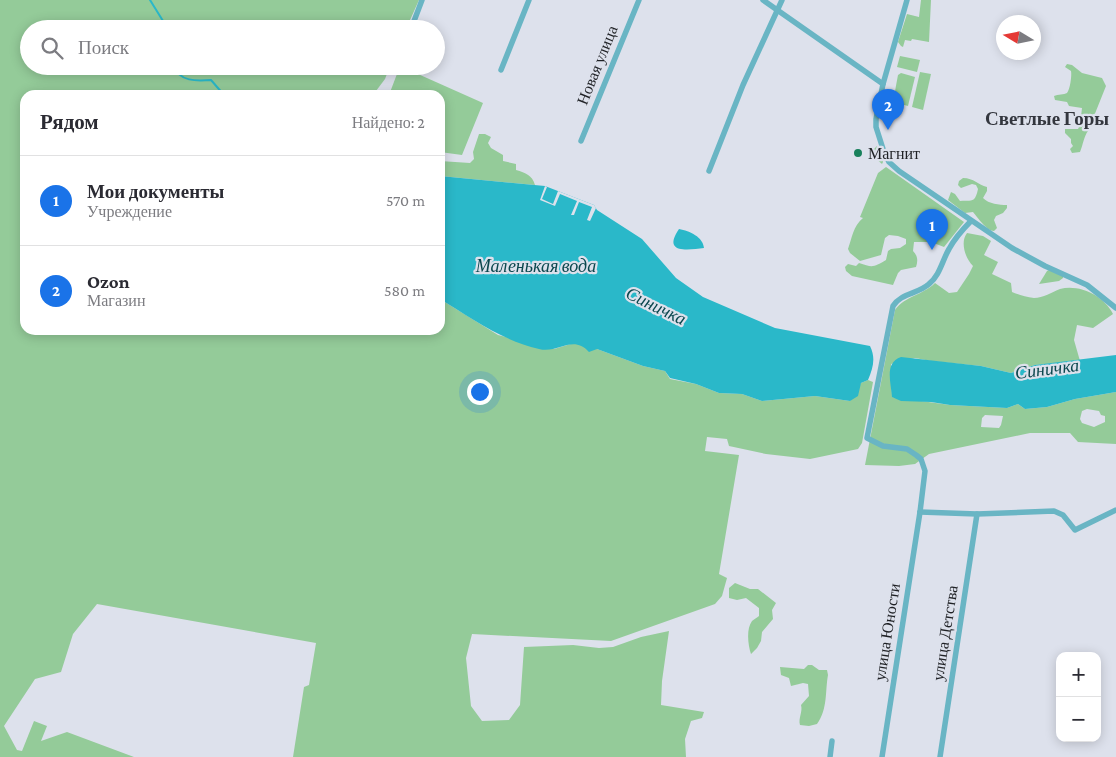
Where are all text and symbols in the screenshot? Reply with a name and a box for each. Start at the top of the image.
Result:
north arrow [996,15,1041,60]
search box [20,20,445,75]
street label: Новая улица [573,23,622,107]
icon: search [38,34,66,62]
text: Поиск [78,37,129,58]
pin: 2 [872,89,904,130]
district label: Светлые Горы [985,108,1109,129]
text: Рядом [40,110,99,134]
text: Найдено: 2 [352,114,425,131]
place label: Магнит [868,145,920,162]
marker: Магнит [852,147,864,159]
text: Мои документы [87,181,224,202]
text: 1 [53,192,59,209]
text: 570 m [386,192,425,209]
text: Учреждение [87,203,172,220]
pin: 1 [916,209,948,250]
water label: Маленькая вода [475,256,596,276]
text: Ozon [87,271,130,292]
text: 2 [52,282,60,299]
text: 580 m [384,282,425,299]
water label: Синичка [623,283,689,329]
text: Магазин [87,292,145,309]
water label: Синичка [1014,355,1080,383]
your location [467,379,493,405]
street label: улица Юности [871,582,904,682]
street label: улица Детства [929,584,962,682]
map controls [1056,652,1101,742]
button: + [1056,652,1101,697]
button: − [1056,697,1101,742]

